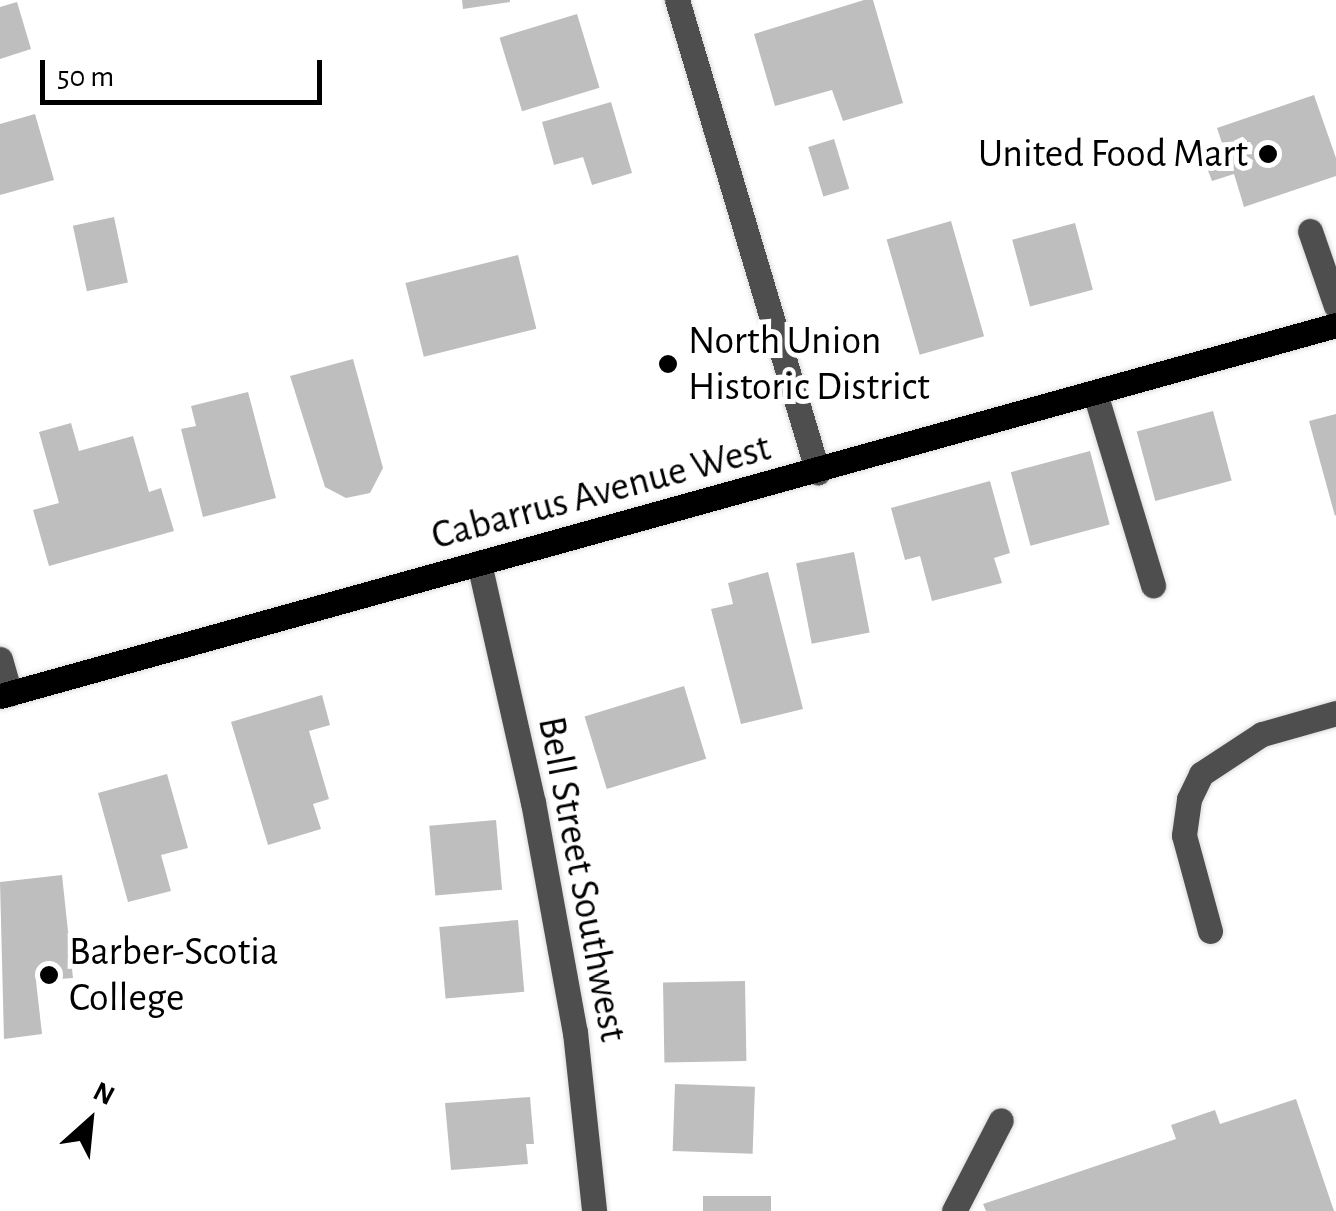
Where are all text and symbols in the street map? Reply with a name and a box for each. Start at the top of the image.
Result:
scale bar [45,40,328,102]
text: 50 m [57,62,114,92]
place label: United Food Mart [978,130,1248,178]
marker: United Food Mart [1257,143,1279,165]
place label: North Union Historic District [688,317,930,411]
marker: North Union Historic District [657,353,679,375]
street label: Cabarrus Avenue West [426,424,776,560]
street label: Bell Street Southwest [527,712,637,1046]
place label: Barber-Scotia College [69,928,278,1022]
marker: Barber-Scotia College [38,964,60,986]
north arrow [40,1071,140,1171]
text: N [89,1077,119,1111]

